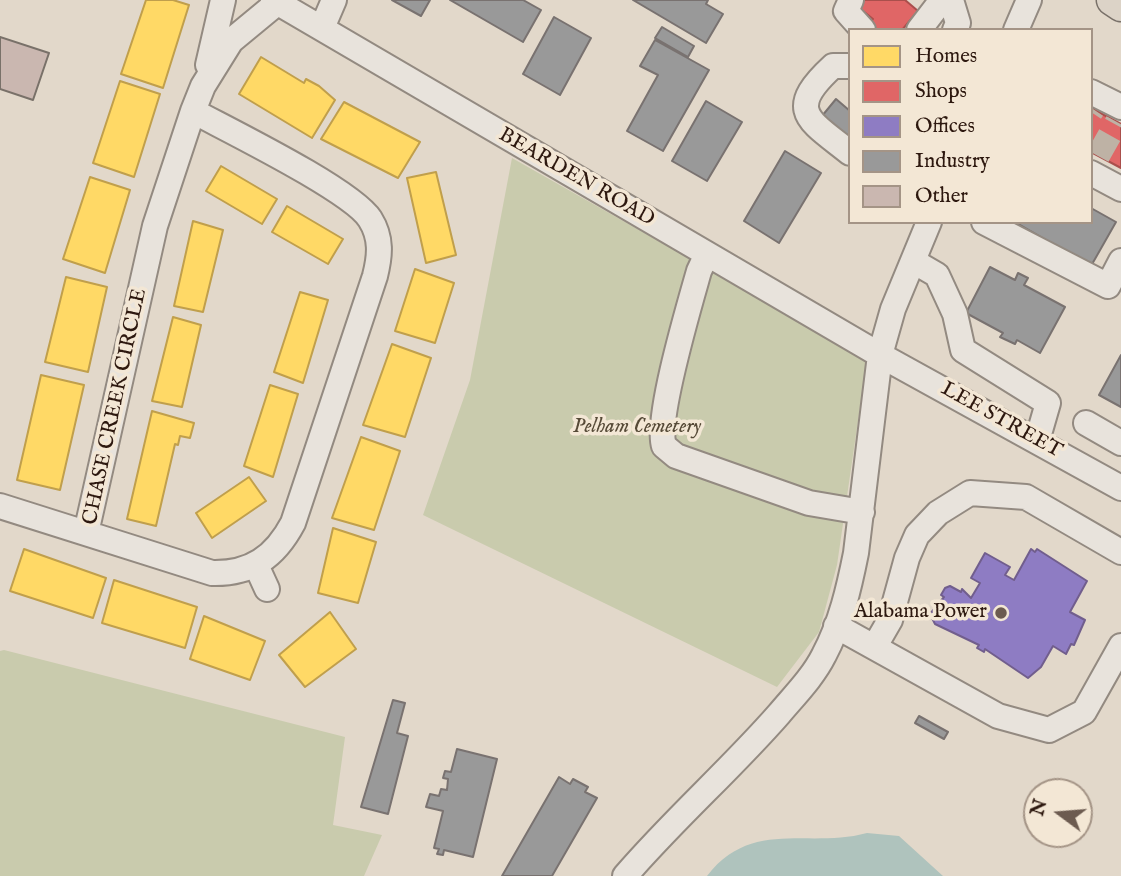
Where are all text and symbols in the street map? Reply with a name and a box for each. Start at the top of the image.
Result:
legend [848,28,1093,224]
text: Homes [915,43,977,70]
text: Shops [915,78,967,105]
text: Offices [915,113,975,140]
street label: BEARDEN ROAD [494,123,658,233]
text: Industry [915,148,990,175]
text: Other [915,183,968,210]
street label: CHASE CREEK CIRCLE [79,287,153,527]
street label: LEE STREET [936,377,1066,465]
park label: Pelham Cemetery [573,415,701,441]
place label: Alabama Power [854,600,987,626]
marker: Alabama Power [993,605,1009,621]
north arrow [1023,778,1093,848]
text: N [1026,797,1054,819]

